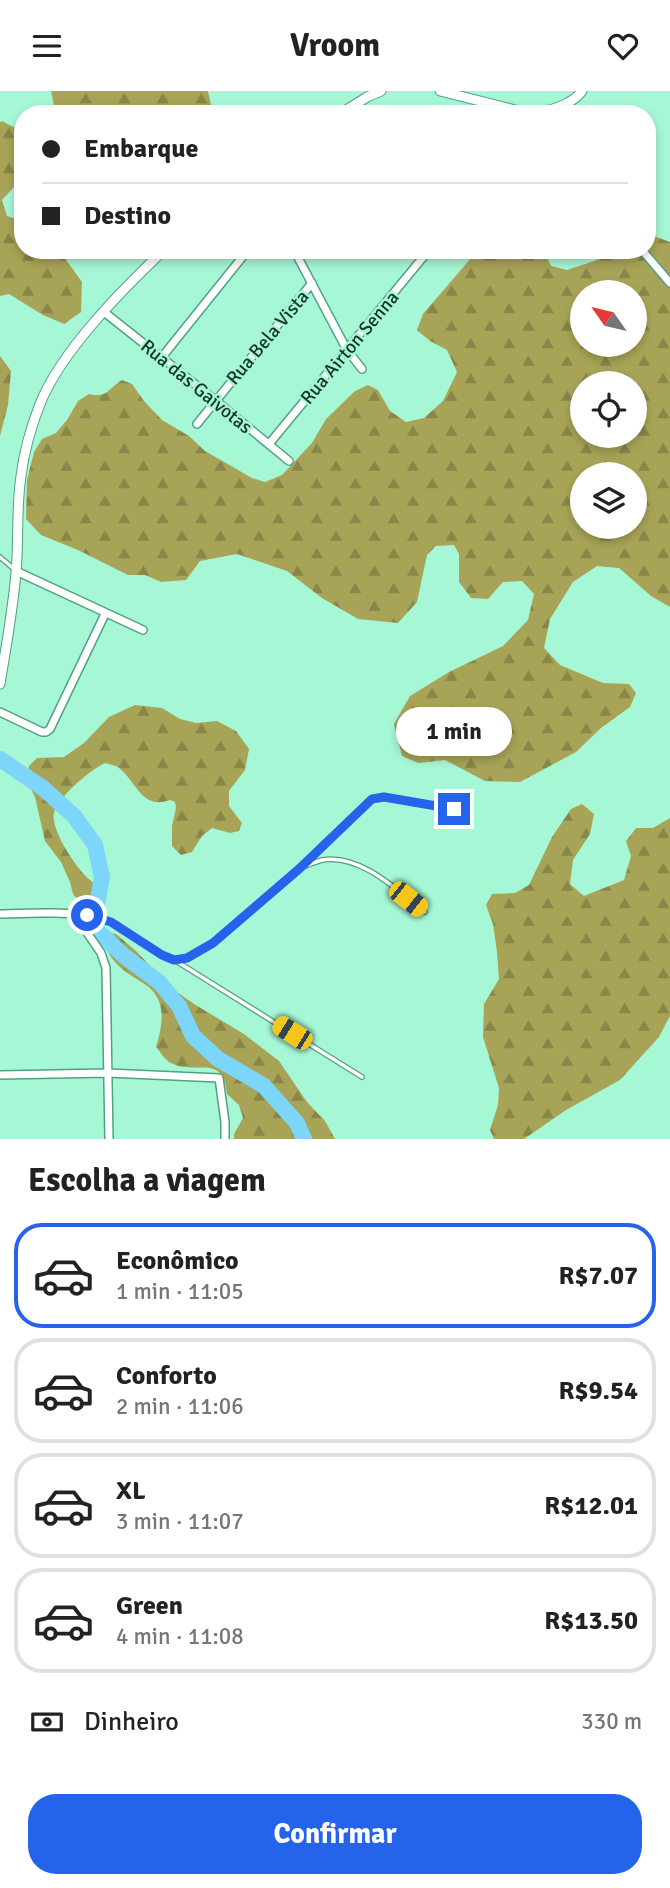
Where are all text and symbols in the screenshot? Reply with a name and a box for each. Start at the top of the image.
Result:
text: Vroom [290,26,380,65]
icon: menu [28,27,66,65]
icon: heart [604,27,642,65]
text: Embarque [84,133,198,165]
text: Destino [84,200,171,232]
north arrow [570,280,648,357]
map controls [570,280,647,539]
street label: Rua Bela Vista [221,285,314,390]
street label: Rua Airton Senna [295,286,404,409]
street label: Rua das Gaivotas [136,334,257,439]
button: locate [570,371,647,448]
button: layers [570,462,647,539]
callout: 1 min [396,707,512,757]
text: 1 min [426,717,482,746]
route end [438,793,470,825]
car [385,878,432,920]
route start [71,899,103,931]
car [269,1013,316,1053]
text: Escolha a viagem [28,1161,266,1200]
icon: car [32,1244,95,1307]
text: Econômico [116,1245,239,1277]
text: R$7.07 [558,1260,638,1292]
text: 1 min · 11:05 [116,1277,244,1306]
icon: car [32,1359,95,1422]
text: Conforto [116,1360,217,1392]
text: R$9.54 [558,1375,638,1407]
text: 2 min · 11:06 [116,1392,244,1421]
icon: car [32,1474,95,1537]
text: XL [116,1475,146,1507]
text: R$12.01 [544,1490,638,1522]
text: 3 min · 11:07 [116,1507,244,1536]
icon: car [32,1589,95,1652]
text: Green [116,1590,183,1622]
text: R$13.50 [544,1605,638,1637]
text: 4 min · 11:08 [116,1622,244,1651]
icon: cash [28,1703,66,1741]
text: Dinheiro [84,1706,179,1738]
text: 330 m [581,1707,642,1736]
button: Confirmar [28,1794,642,1874]

